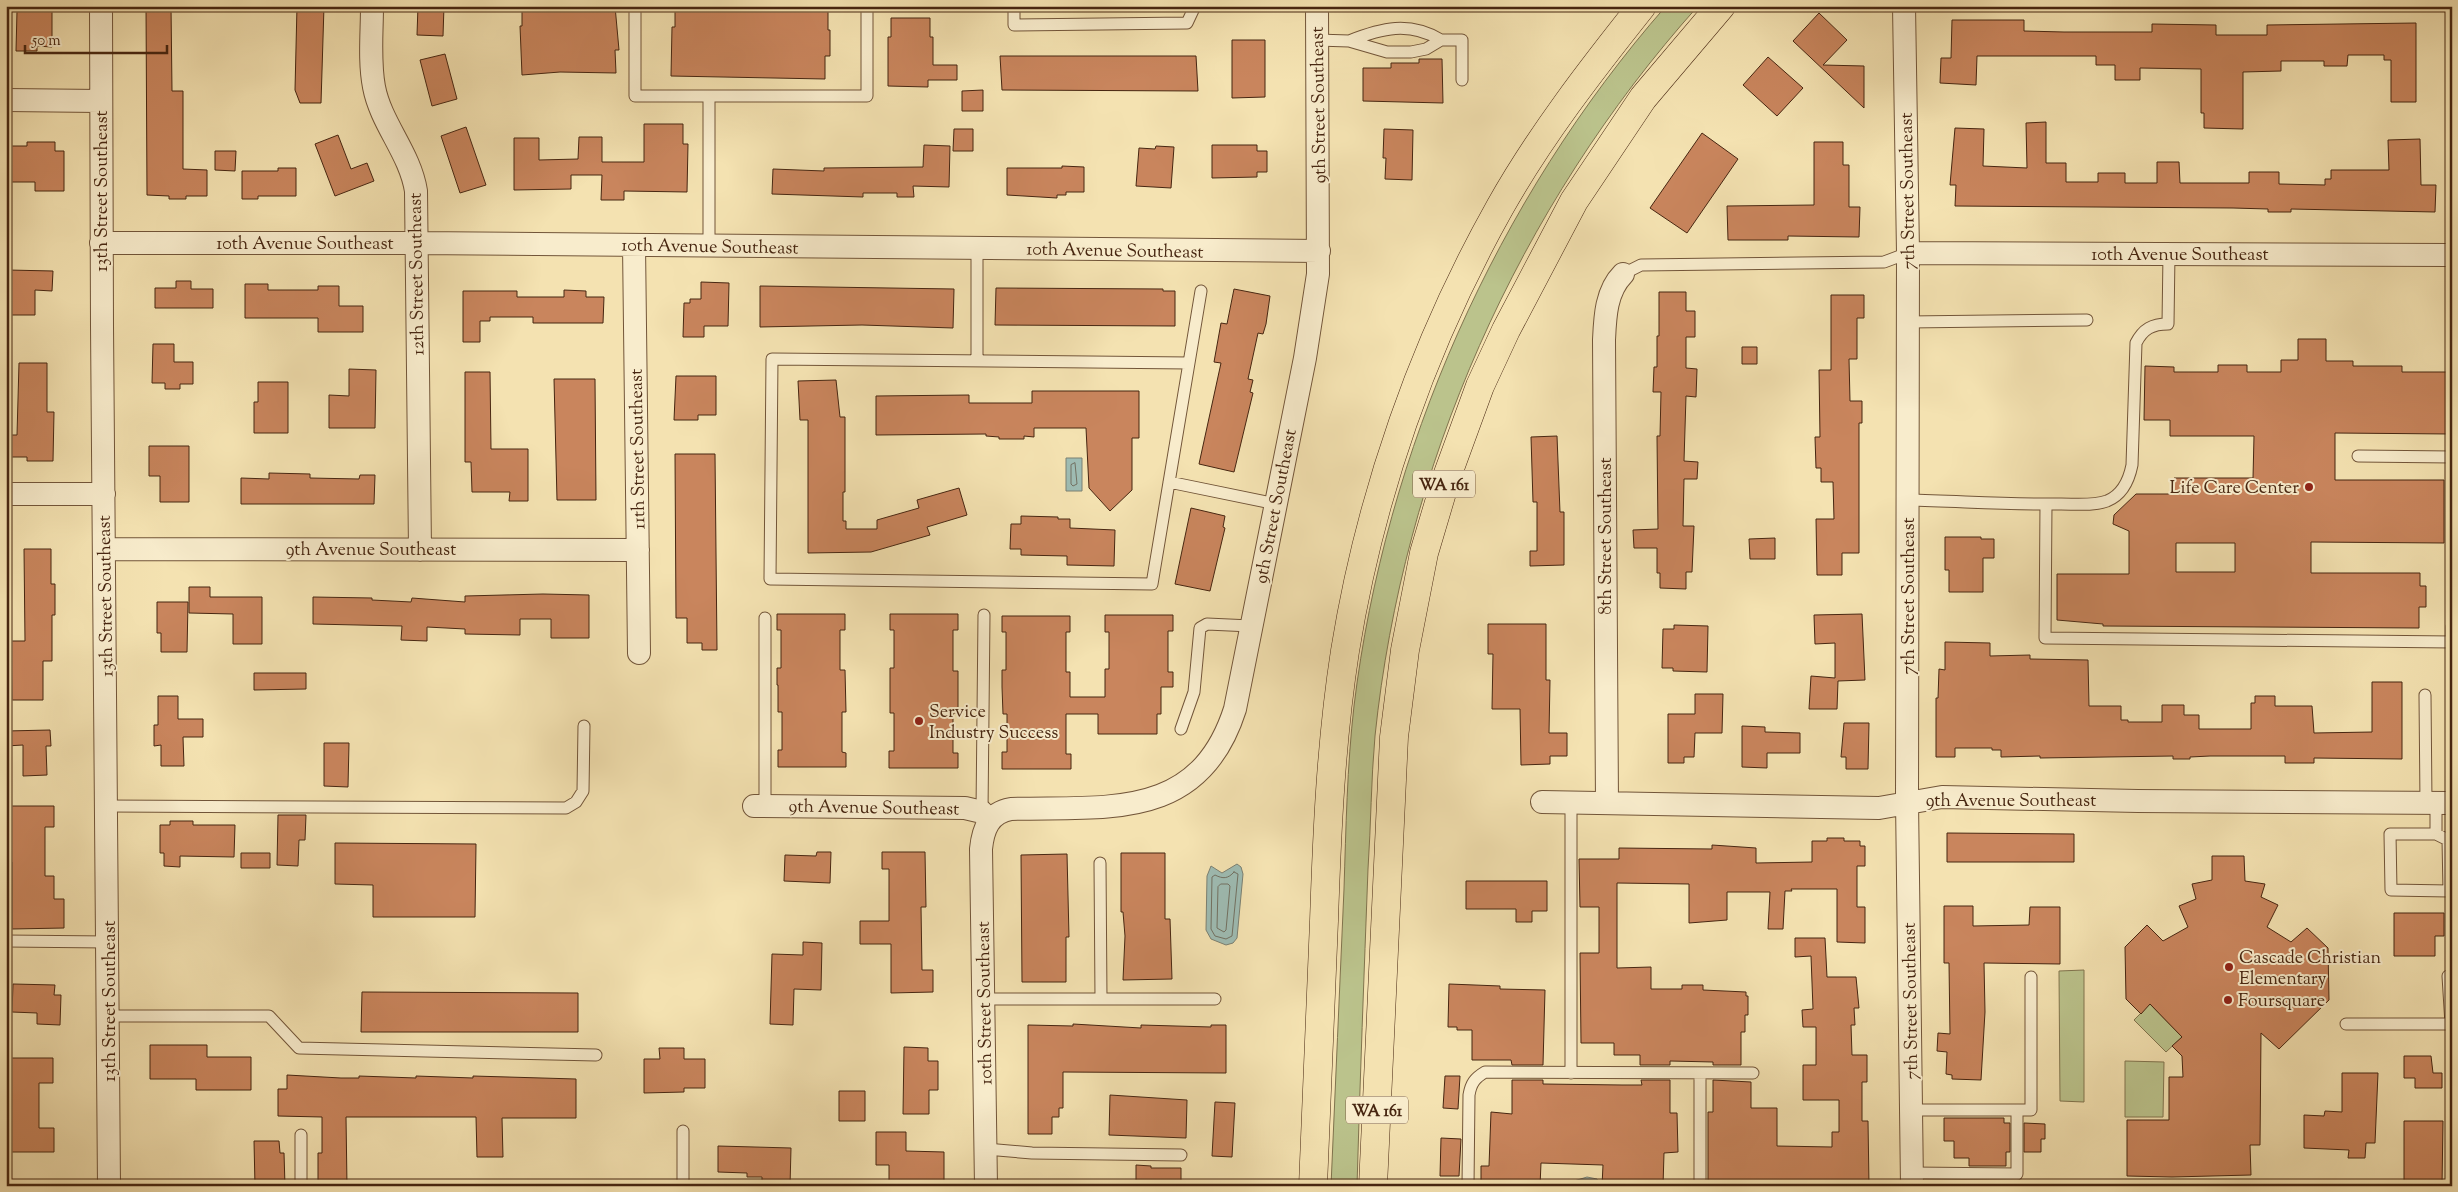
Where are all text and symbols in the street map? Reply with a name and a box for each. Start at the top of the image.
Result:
scale bar [25,22,168,54]
street label: 9th Street Southeast [1306,26,1334,184]
text: 50 m [31,31,61,52]
street label: 13th Street Southeast [90,110,116,272]
street label: 7th Street Southeast [1895,112,1923,270]
street label: 12th Street Southeast [404,192,432,356]
street label: 10th Avenue Southeast [216,232,394,258]
street label: 10th Avenue Southeast [621,233,799,263]
street label: 10th Avenue Southeast [1026,237,1204,267]
street label: 10th Avenue Southeast [2091,243,2269,269]
street label: 11th Street Southeast [625,368,653,529]
street label: 9th Street Southeast [1249,427,1305,586]
street label: 8th Street Southeast [1594,457,1620,615]
road number: WA 161 [1413,470,1475,498]
place label: Life Care Center [2170,476,2299,502]
marker: Life Care Center [2303,481,2315,493]
street label: 13th Street Southeast [93,515,121,677]
street label: 7th Street Southeast [1897,517,1923,675]
street label: 9th Avenue Southeast [286,538,456,564]
place label: Service Industry Success [929,700,1058,747]
marker: Service Industry Success [913,715,925,727]
street label: 9th Avenue Southeast [1926,789,2096,815]
street label: 9th Avenue Southeast [788,795,959,823]
street label: 13th Street Southeast [98,920,124,1082]
street label: 10th Street Southeast [972,921,1000,1085]
street label: 7th Street Southeast [1898,922,1926,1080]
place label: Cascade Christian Elementary [2239,946,2381,993]
marker: Cascade Christian Elementary [2223,961,2235,973]
place label: Foursquare [2238,989,2325,1015]
marker: Foursquare [2222,994,2234,1006]
road number: WA 161 [1346,1096,1408,1124]

